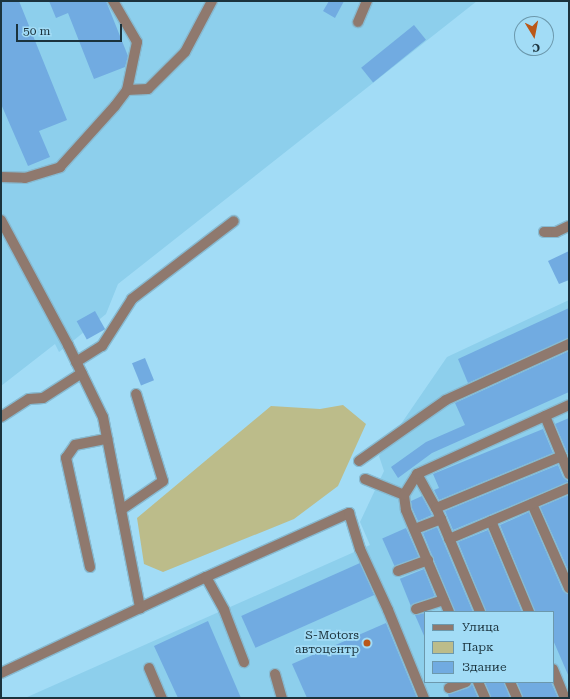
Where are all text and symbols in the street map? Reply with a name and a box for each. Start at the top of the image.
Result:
scale bar [18,16,124,42]
north arrow [514,16,554,56]
text: 50 m [23,24,50,38]
text: С [531,40,541,54]
legend [424,611,554,683]
text: Улица [462,620,499,634]
place label: S-Motors автоцентр [295,629,359,657]
marker: S-Motors автоцентр [362,638,372,648]
text: Парк [462,640,494,654]
text: Здание [462,660,506,674]

